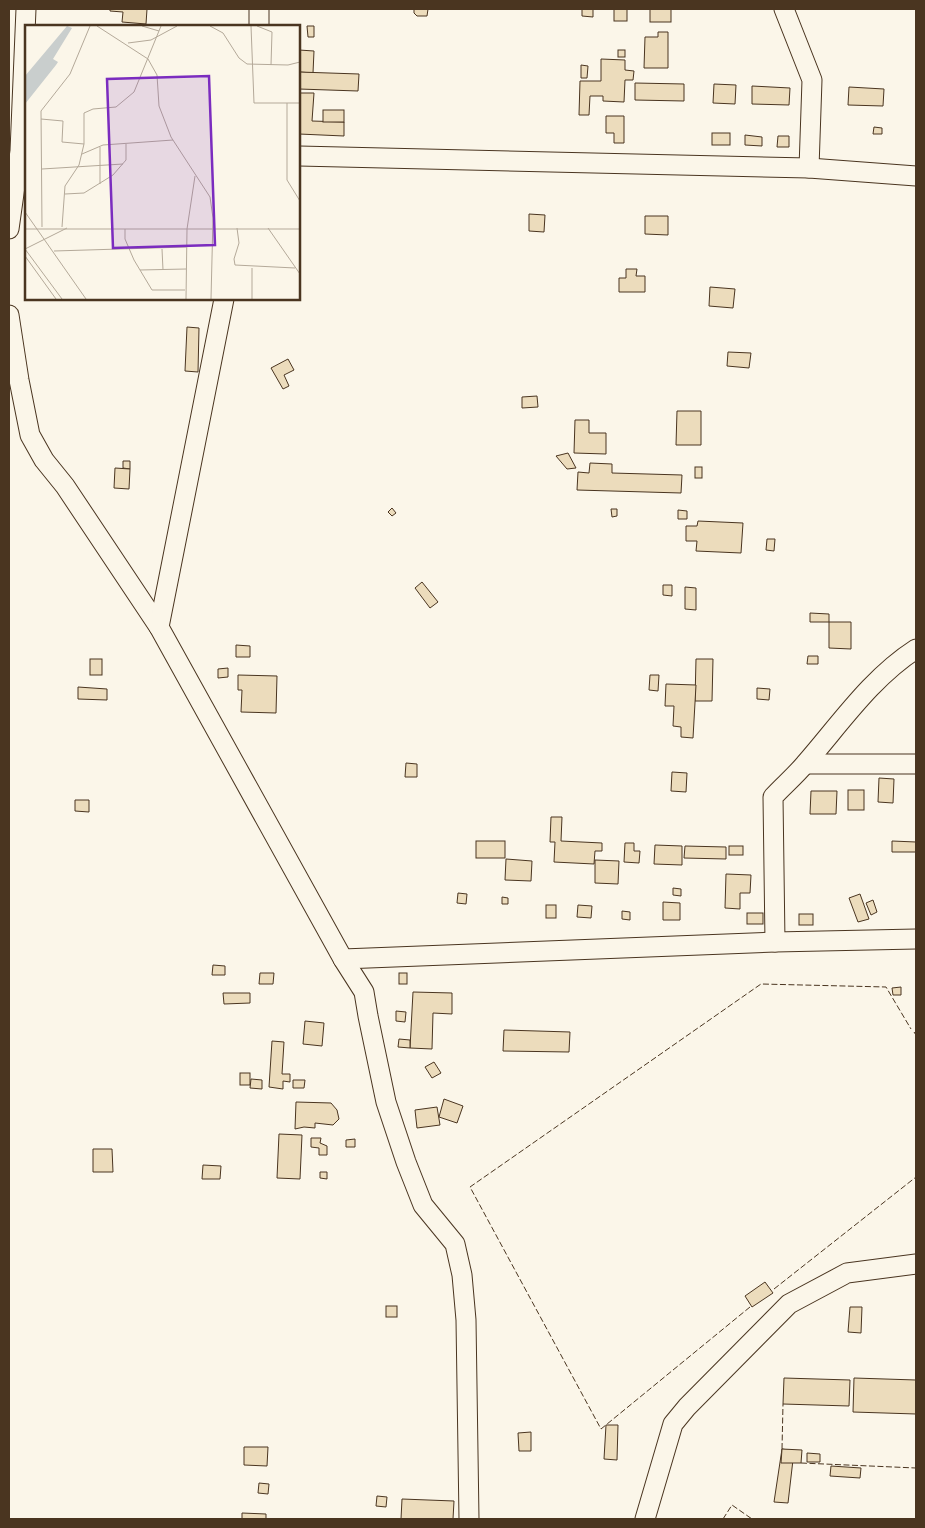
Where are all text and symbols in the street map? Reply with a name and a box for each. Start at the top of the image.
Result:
inset map [25,25,300,300]

